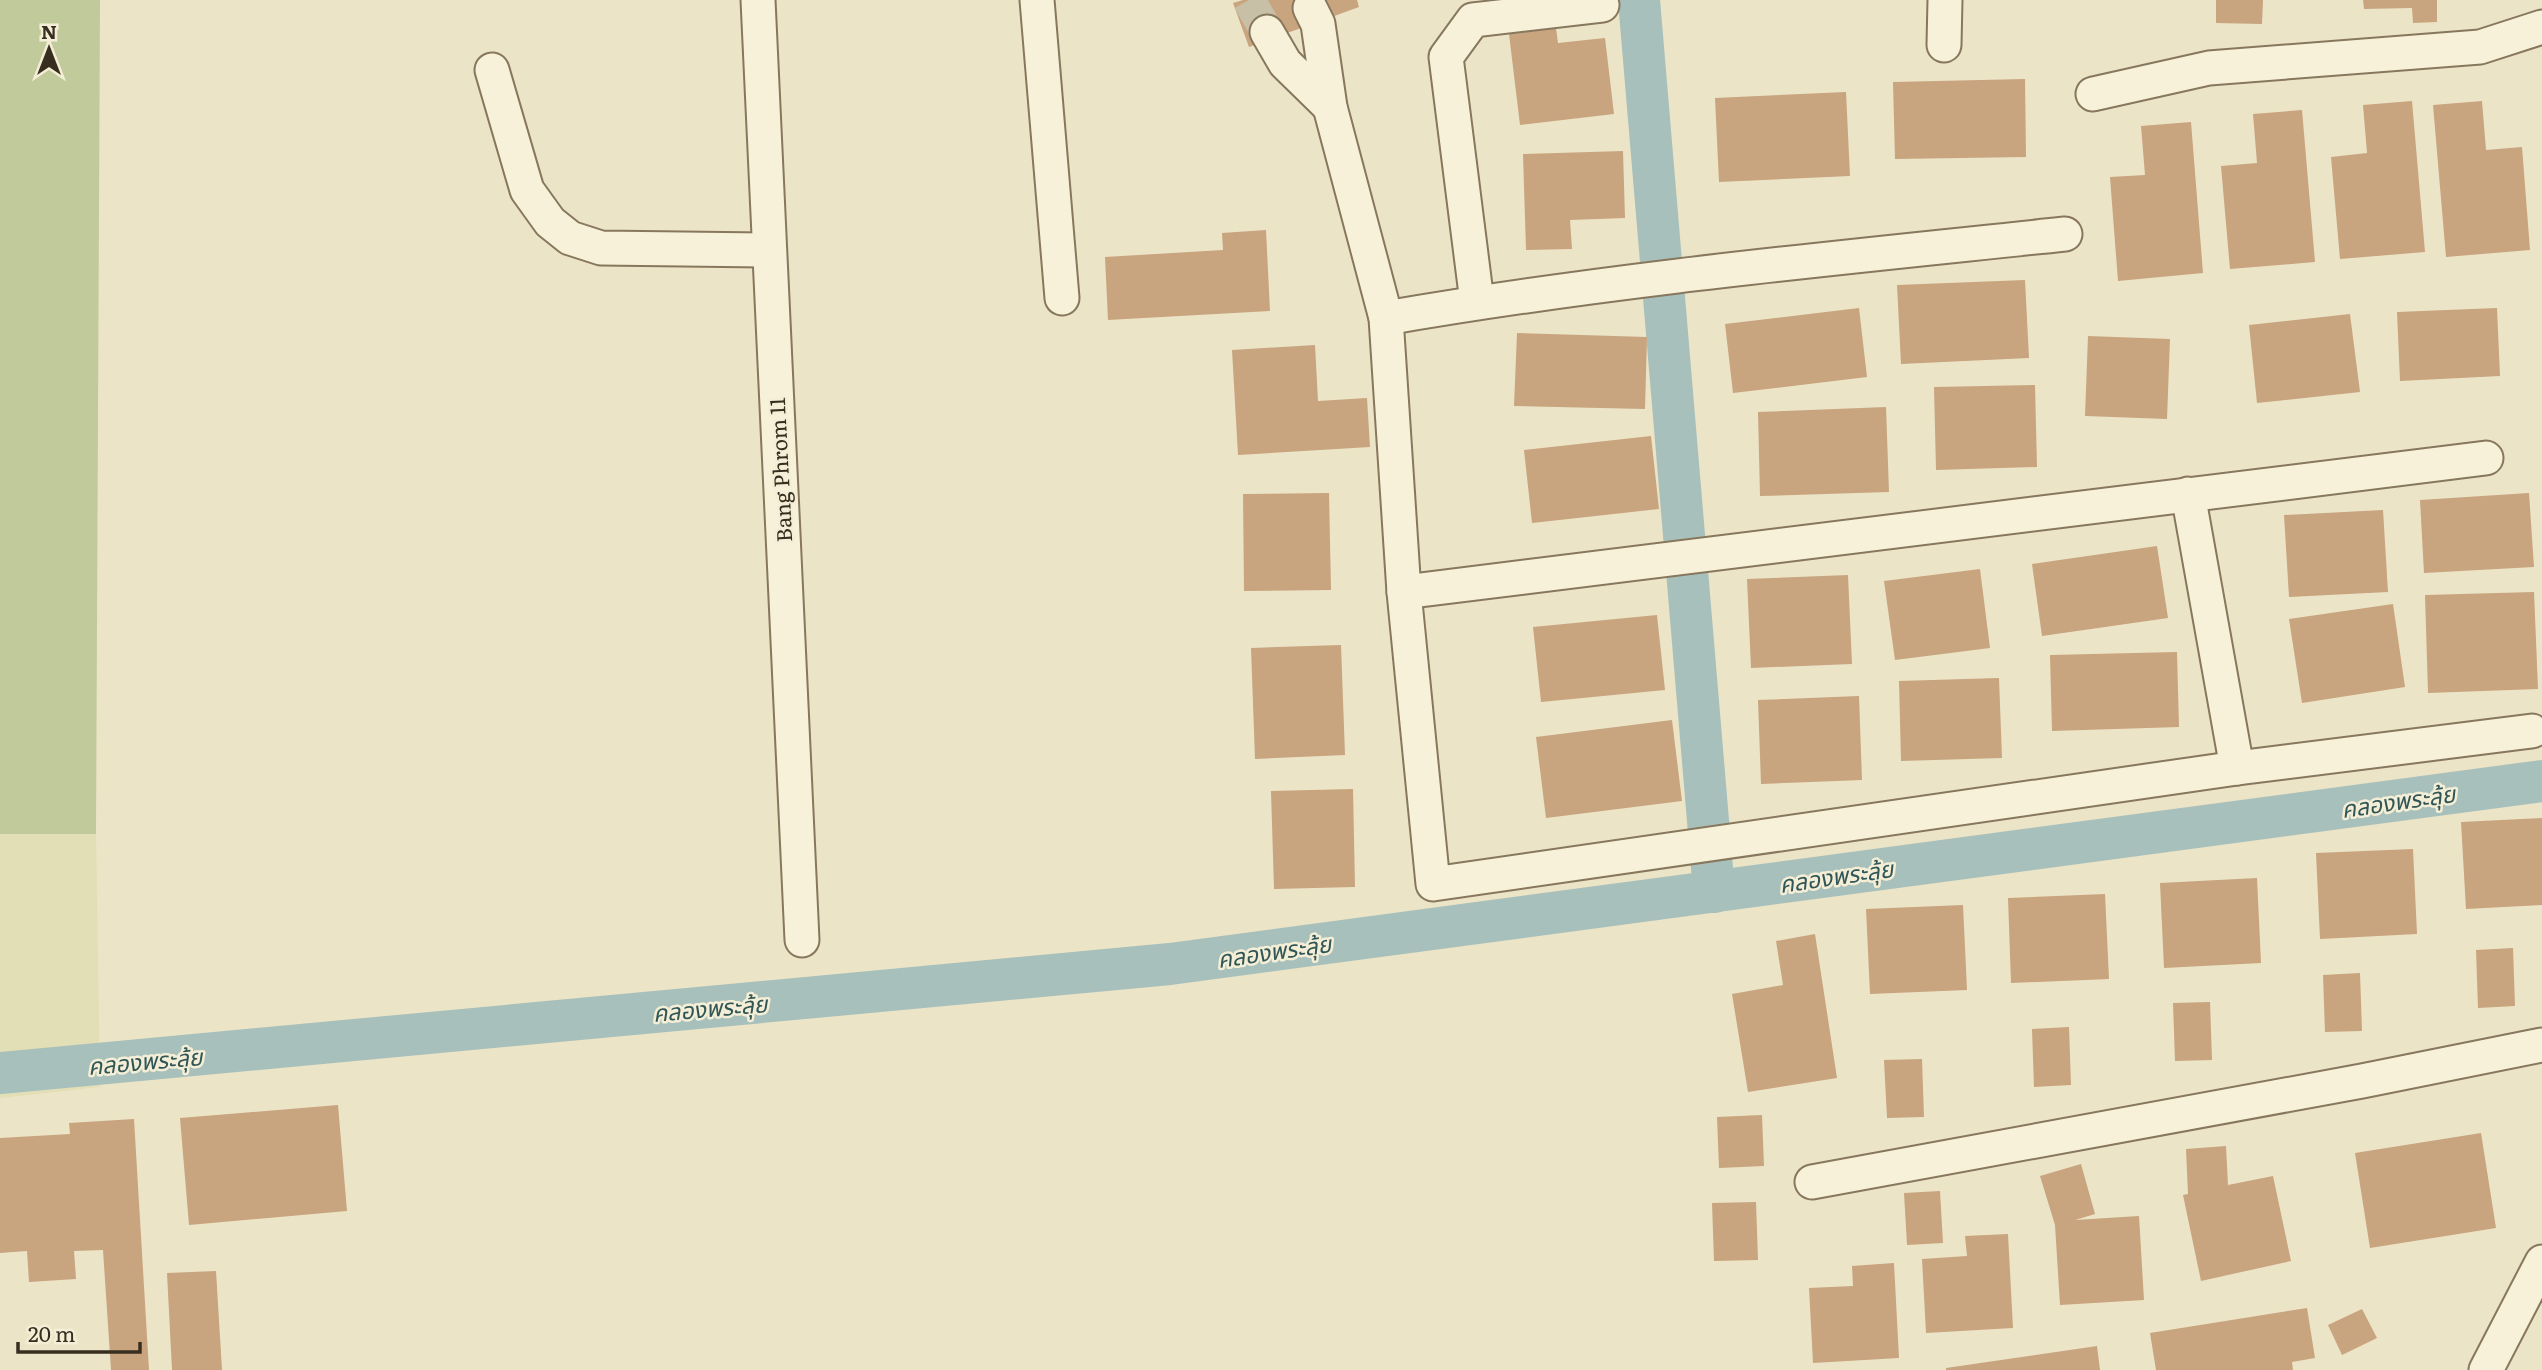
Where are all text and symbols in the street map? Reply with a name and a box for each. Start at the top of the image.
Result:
north arrow [14,14,84,84]
text: N [41,17,57,45]
street label: Bang Phrom 11 [760,397,798,543]
water label: คลองพระลุ้ย [2339,775,2458,825]
water label: คลองพระลุ้ย [1777,850,1896,900]
water label: คลองพระลุ้ย [1215,925,1334,975]
water label: คลองพระลุ้ย [651,985,770,1029]
water label: คลองพระลุ้ย [86,1038,205,1082]
scale bar [18,1310,140,1354]
text: 20 m [28,1317,75,1348]

